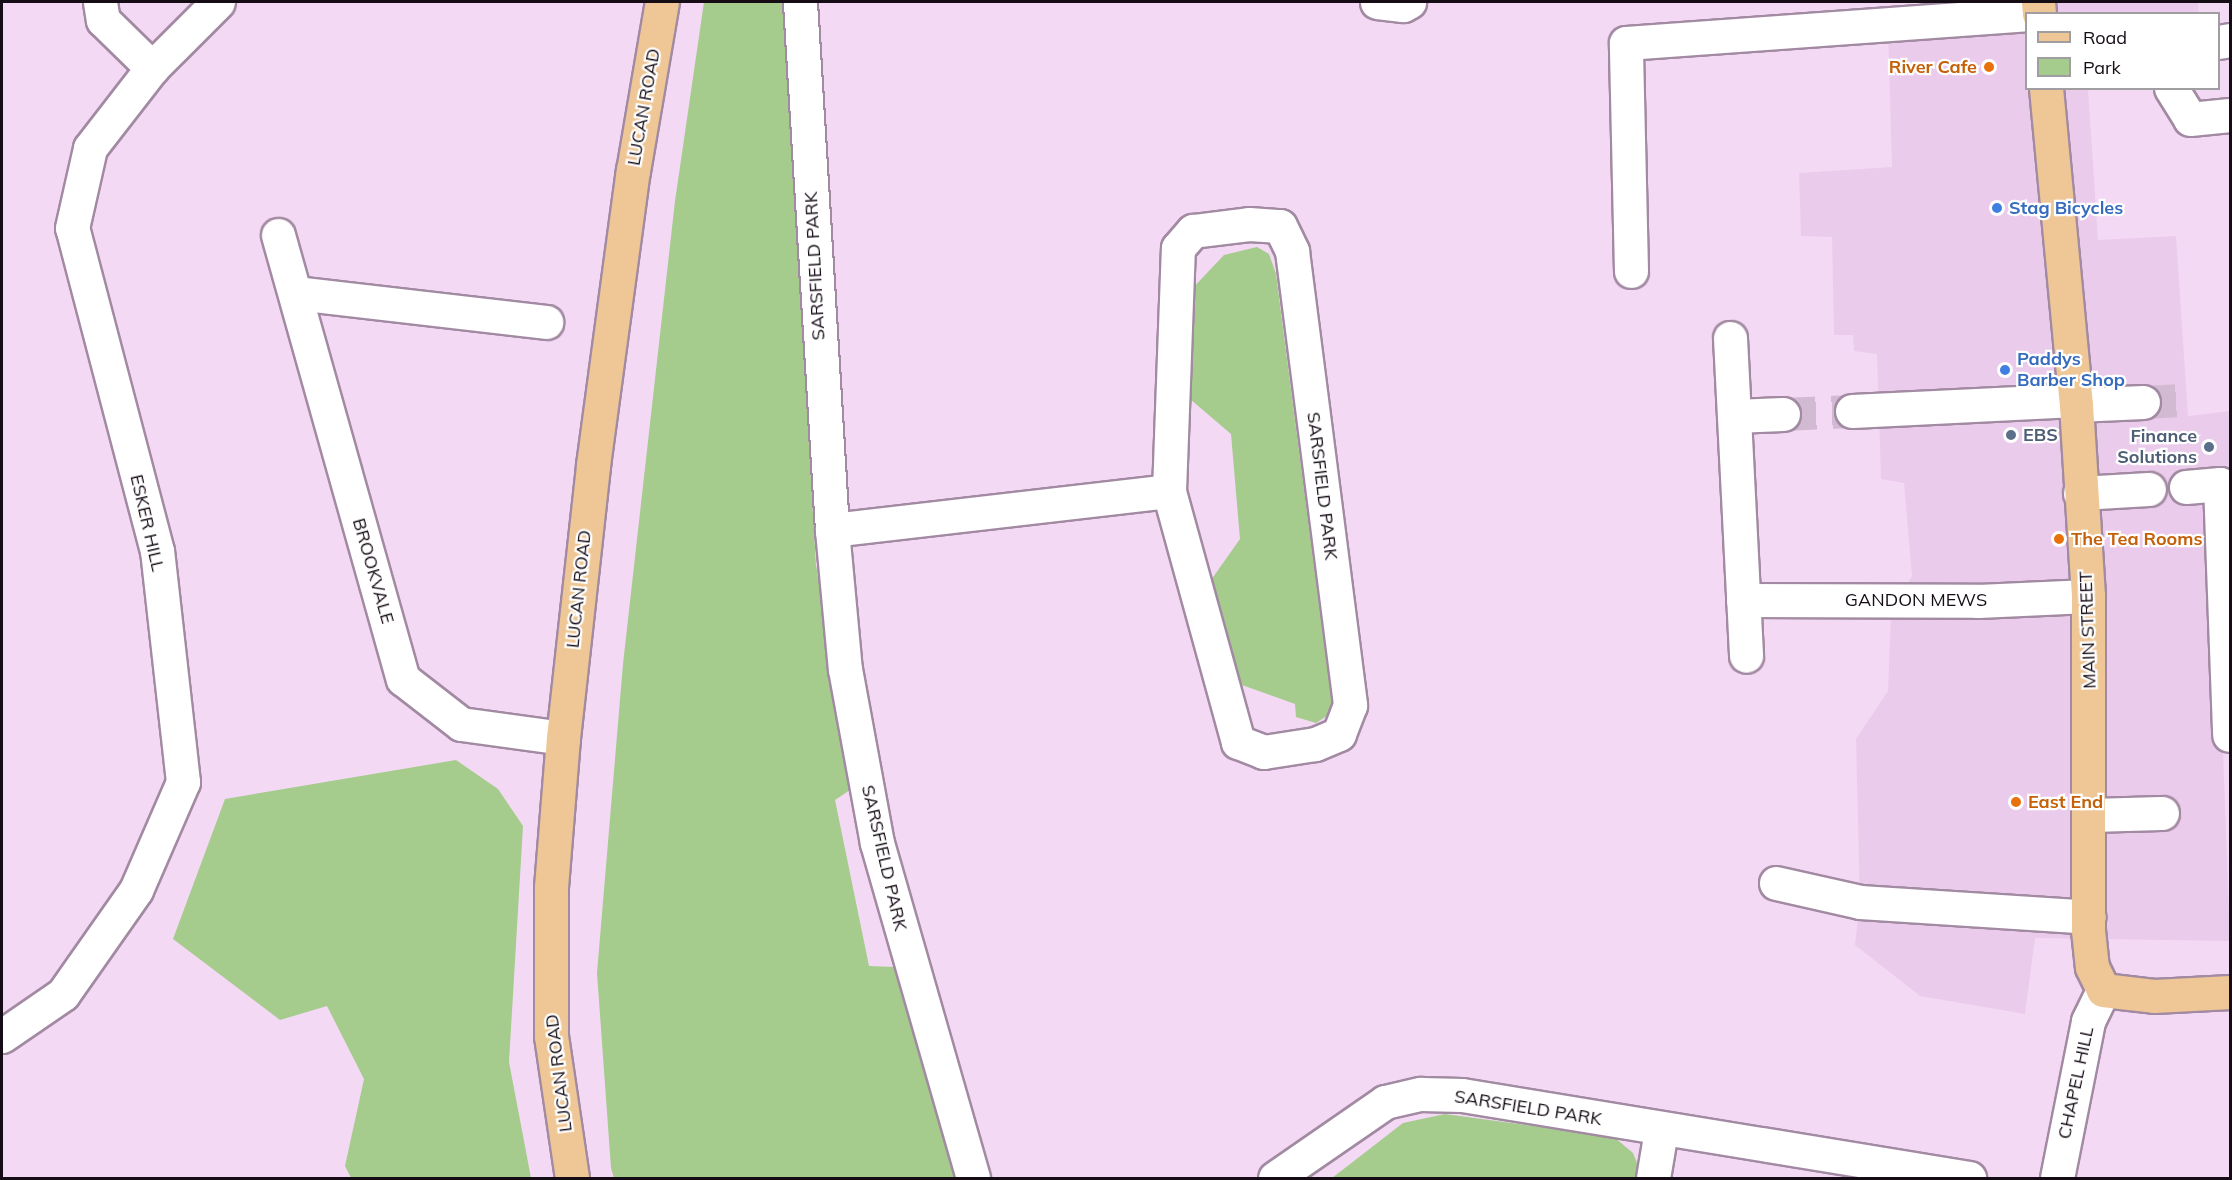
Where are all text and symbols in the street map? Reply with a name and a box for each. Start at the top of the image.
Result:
legend [2025,12,2220,90]
text: Road [2083,26,2127,49]
street label: LUCAN ROAD [623,47,665,167]
place label: River Cafe [1889,56,1977,78]
text: Park [2083,56,2121,79]
marker: River Cafe [1982,60,1996,74]
street label: SARSFIELD PARK [800,191,830,341]
place label: Stag Bicycles [2009,197,2123,219]
marker: Stag Bicycles [1990,201,2004,215]
place label: Paddys Barber Shop [2017,349,2125,392]
marker: Paddys Barber Shop [1998,363,2012,377]
street label: SARSFIELD PARK [1302,411,1342,561]
place label: EBS [2023,424,2058,446]
place label: Finance Solutions [2117,426,2197,468]
marker: EBS [2004,428,2018,442]
marker: Finance Solutions [2202,440,2216,454]
street label: ESKER HILL [125,472,169,574]
street label: BROOKVALE [348,516,398,626]
place label: The Tea Rooms [2071,528,2202,550]
street label: LUCAN ROAD [562,529,596,649]
marker: The Tea Rooms [2052,532,2066,546]
street label: MAIN STREET [2075,571,2101,689]
street label: GANDON MEWS [1845,589,1987,611]
street label: SARSFIELD PARK [857,783,911,933]
place label: East End [2028,791,2103,813]
marker: East End [2009,795,2023,809]
street label: LUCAN ROAD [541,1013,577,1133]
street label: CHAPEL HILL [2054,1025,2098,1141]
street label: SARSFIELD PARK [1453,1086,1603,1130]

